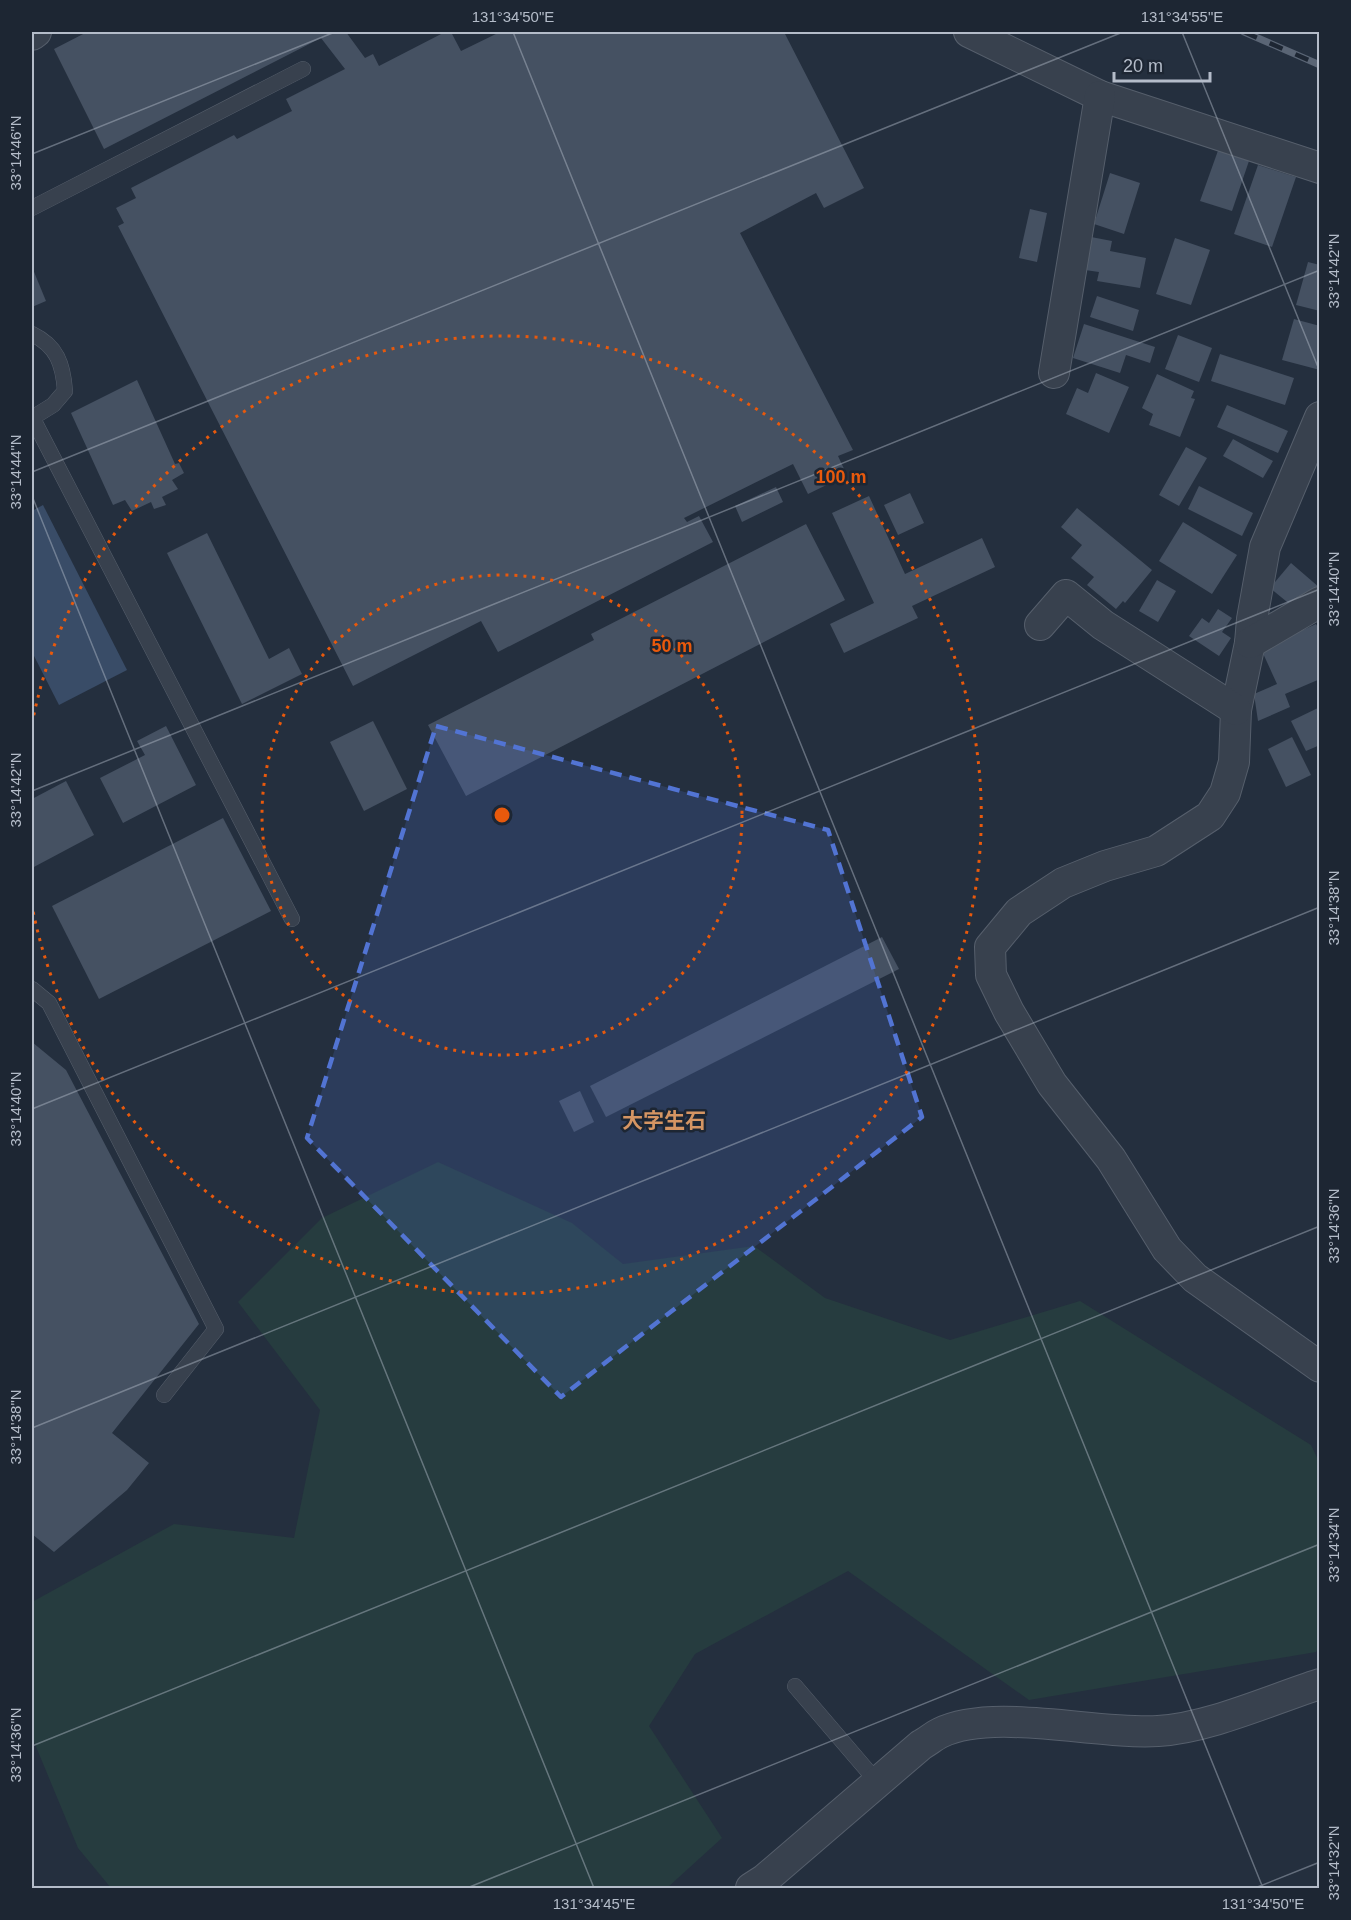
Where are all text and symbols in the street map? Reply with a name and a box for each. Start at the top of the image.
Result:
text: 131°34'50"E [472,8,554,25]
text: 131°34'55"E [1141,8,1223,25]
scale bar [1114,45,1210,83]
text: 20 m [1123,56,1163,76]
text: 33°14'46"N [7,115,24,191]
text: 33°14'42"N [1325,233,1342,309]
text: 33°14'44"N [7,434,24,510]
text: 100 m [815,467,867,487]
text: 33°14'40"N [1325,551,1342,627]
text: 50 m [651,636,693,656]
text: 33°14'42"N [7,752,24,828]
centre of rings [492,805,512,825]
text: 33°14'38"N [1325,870,1342,946]
text: 33°14'40"N [7,1071,24,1147]
district label: 大字生石 [622,1109,706,1132]
text: 33°14'36"N [1325,1188,1342,1264]
text: 33°14'38"N [7,1389,24,1465]
text: 33°14'34"N [1325,1507,1342,1583]
text: 33°14'36"N [7,1707,24,1783]
text: 33°14'32"N [1325,1825,1342,1901]
text: 131°34'45"E [553,1895,635,1912]
text: 131°34'50"E [1222,1895,1304,1912]

